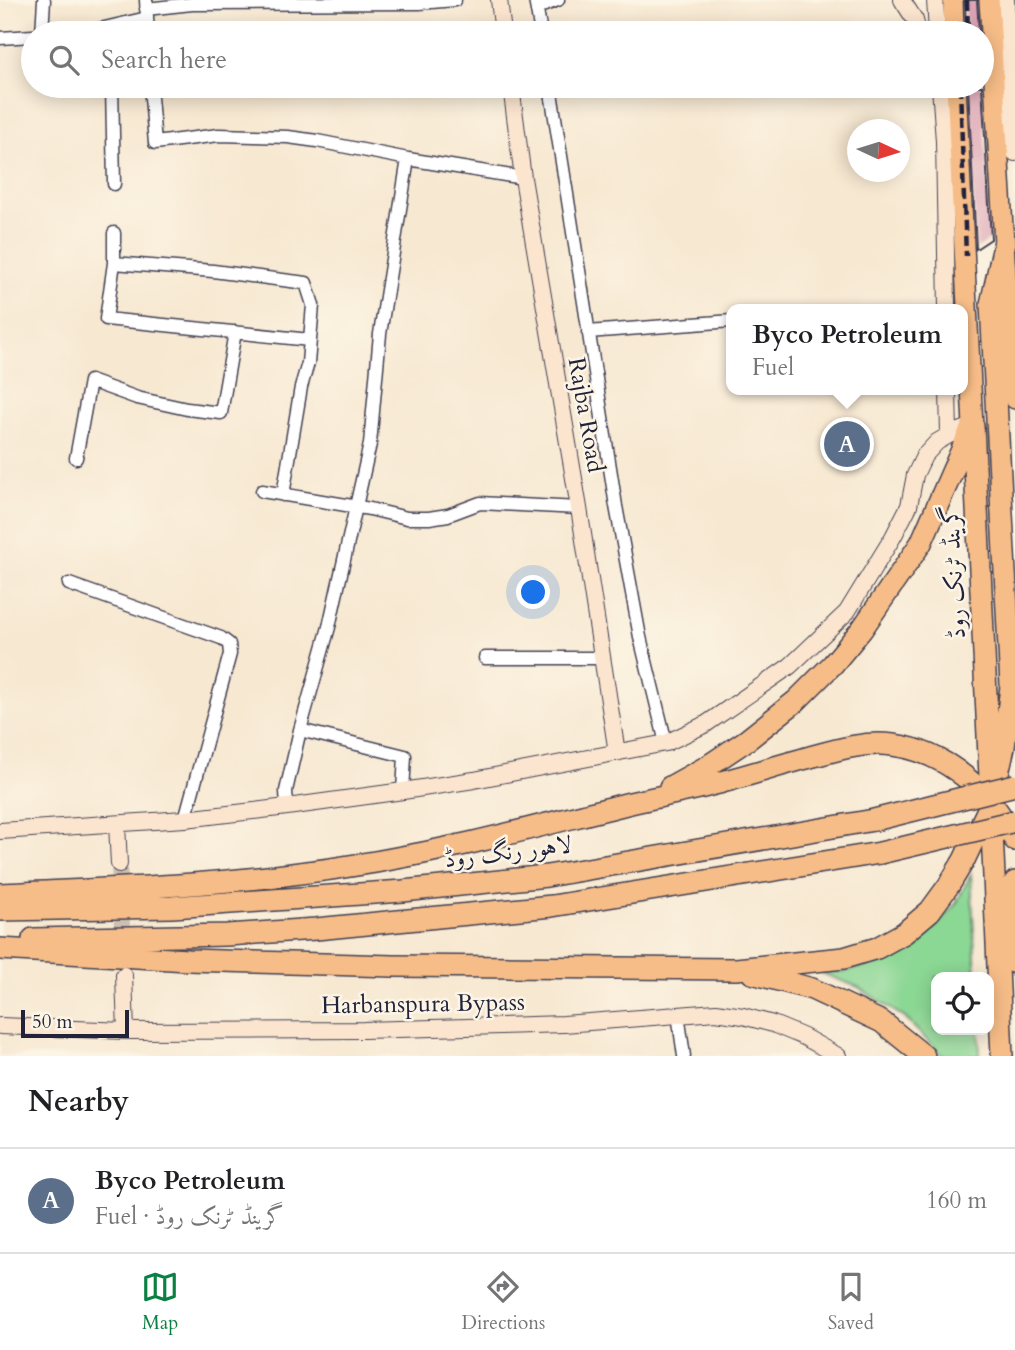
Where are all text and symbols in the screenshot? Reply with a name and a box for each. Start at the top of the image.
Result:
search box [21,21,994,98]
icon: search [45,41,83,79]
text: Search here [101,42,227,77]
north arrow [847,119,910,182]
popup [726,304,968,395]
text: Byco Petroleum [752,317,942,352]
text: Fuel [752,352,794,383]
street label: Rajba Road [560,355,612,475]
pin: A [824,418,870,470]
street label: گرینڈ ٹرنک روڈ [934,504,974,640]
your location [516,575,550,609]
street label: لاہور رنگ روڈ [442,828,574,876]
map controls [931,972,994,1035]
button: locate [931,972,994,1035]
street label: Harbanspura Bypass [321,986,525,1022]
scale bar [21,1007,130,1039]
text: 50 m [32,1009,73,1035]
text: Nearby [28,1081,129,1122]
text: Byco Petroleum [95,1163,285,1198]
text: A [42,1185,60,1216]
text: 160 m [926,1185,987,1216]
text: Fuel · گرینڈ ٹرنک روڈ [95,1201,284,1232]
tab: Map [141,1268,179,1336]
tab: Directions [462,1268,545,1336]
tab: Saved [828,1268,874,1336]

